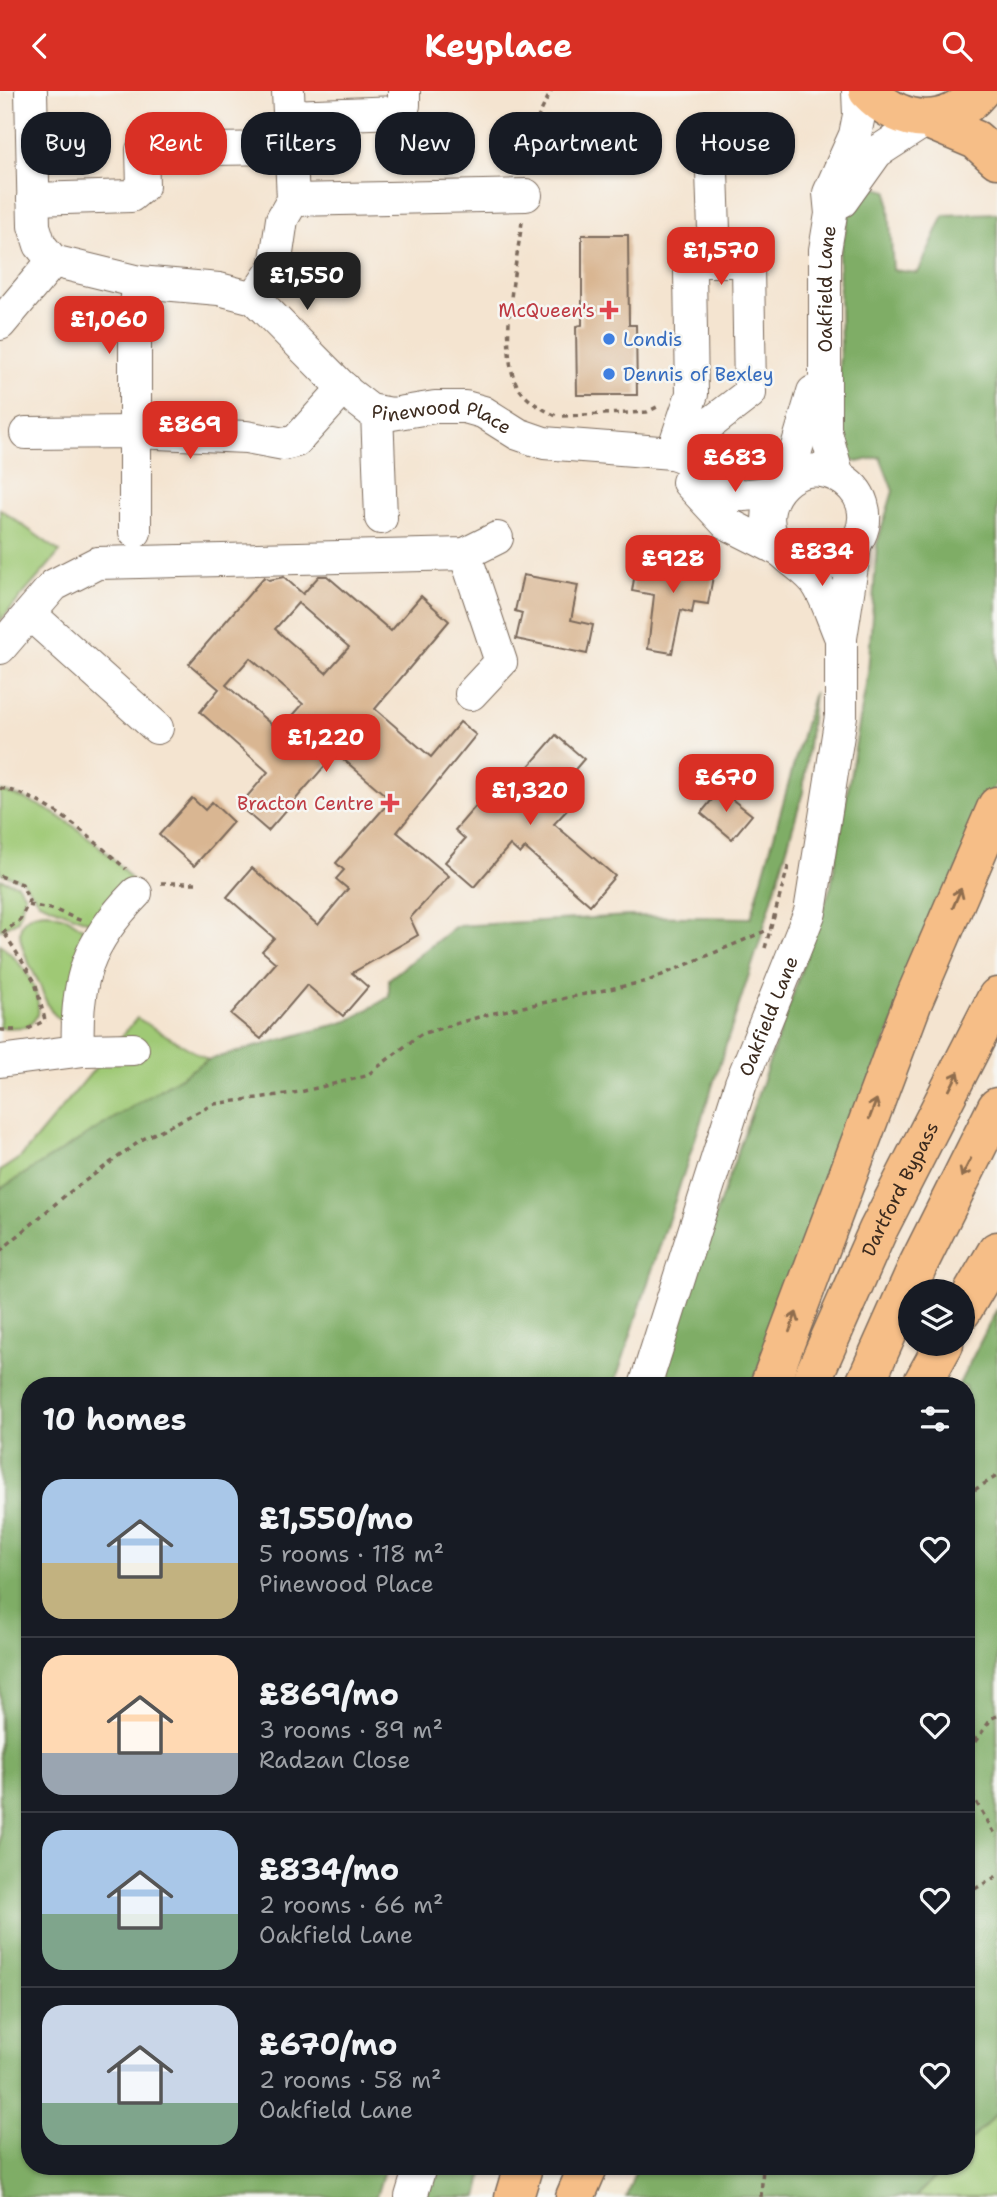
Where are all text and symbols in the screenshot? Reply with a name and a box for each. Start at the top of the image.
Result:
text: Keyplace [424,24,573,67]
icon: back [21,27,59,65]
icon: search [938,27,976,65]
chip: Buy [21,112,111,175]
chip: Rent [125,112,227,175]
chip: Filters [241,112,361,175]
chip: New [375,112,475,175]
chip: Apartment [489,112,662,175]
chip: House [676,112,795,175]
street label: Oakfield Lane [813,223,841,352]
pin: £1,570 [664,227,778,287]
text: £1,570 [683,235,759,265]
pin: £1,550 [250,253,364,312]
text: £1,550 [270,260,344,290]
pin: £1,060 [52,296,166,356]
place label: McQueen's [498,298,595,323]
marker: McQueen's [601,302,617,318]
text: £1,060 [70,304,148,334]
place label: Londis [623,327,682,352]
marker: Londis [601,331,617,347]
place label: Dennis of Bexley [623,362,774,387]
marker: Dennis of Bexley [601,366,617,382]
street label: Pinewood Place [370,394,516,439]
pin: £869 [149,401,231,461]
text: £869 [159,409,221,439]
pin: £683 [694,435,776,494]
text: £683 [703,442,767,472]
pin: £834 [781,529,863,588]
pin: £928 [632,535,714,595]
text: £834 [790,536,854,566]
text: £928 [641,543,705,573]
pin: £1,220 [269,715,383,774]
text: £1,220 [287,722,365,752]
pin: £670 [685,755,767,814]
text: £670 [695,762,757,792]
pin: £1,320 [473,767,587,827]
text: £1,320 [492,775,568,805]
place label: Bracton Centre [237,791,374,816]
marker: Bracton Centre [380,793,400,813]
one-way arrow [952,888,965,909]
street label: Oakfield Lane [733,952,803,1080]
one-way arrow [948,1071,962,1092]
one-way arrow [867,1099,880,1120]
street label: Dartford Bypass [855,1117,944,1260]
one-way arrow [959,1157,973,1178]
map controls [898,1279,975,1356]
button: layers [898,1279,975,1356]
one-way arrow [788,1312,800,1334]
text: 10 homes [42,1399,187,1440]
icon: filters [916,1400,954,1438]
text: £1,550/mo [259,1498,414,1539]
icon: home [98,1507,182,1591]
icon: heart [916,1530,954,1568]
text: 5 rooms · 118 m² [259,1539,444,1569]
text: Pinewood Place [259,1569,434,1599]
text: £869/mo [259,1674,399,1715]
icon: home [98,1683,182,1767]
icon: heart [916,1706,954,1744]
text: 3 rooms · 89 m² [259,1715,443,1745]
text: Radzan Close [259,1745,411,1775]
text: £834/mo [259,1849,399,1890]
icon: home [98,1858,182,1942]
icon: heart [916,1881,954,1919]
text: 2 rooms · 66 m² [259,1890,444,1920]
text: Oakfield Lane [259,1920,413,1950]
text: £670/mo [259,2024,398,2065]
icon: home [98,2033,182,2117]
icon: heart [916,2056,954,2094]
text: 2 rooms · 58 m² [259,2065,442,2095]
text: Oakfield Lane [259,2095,413,2125]

